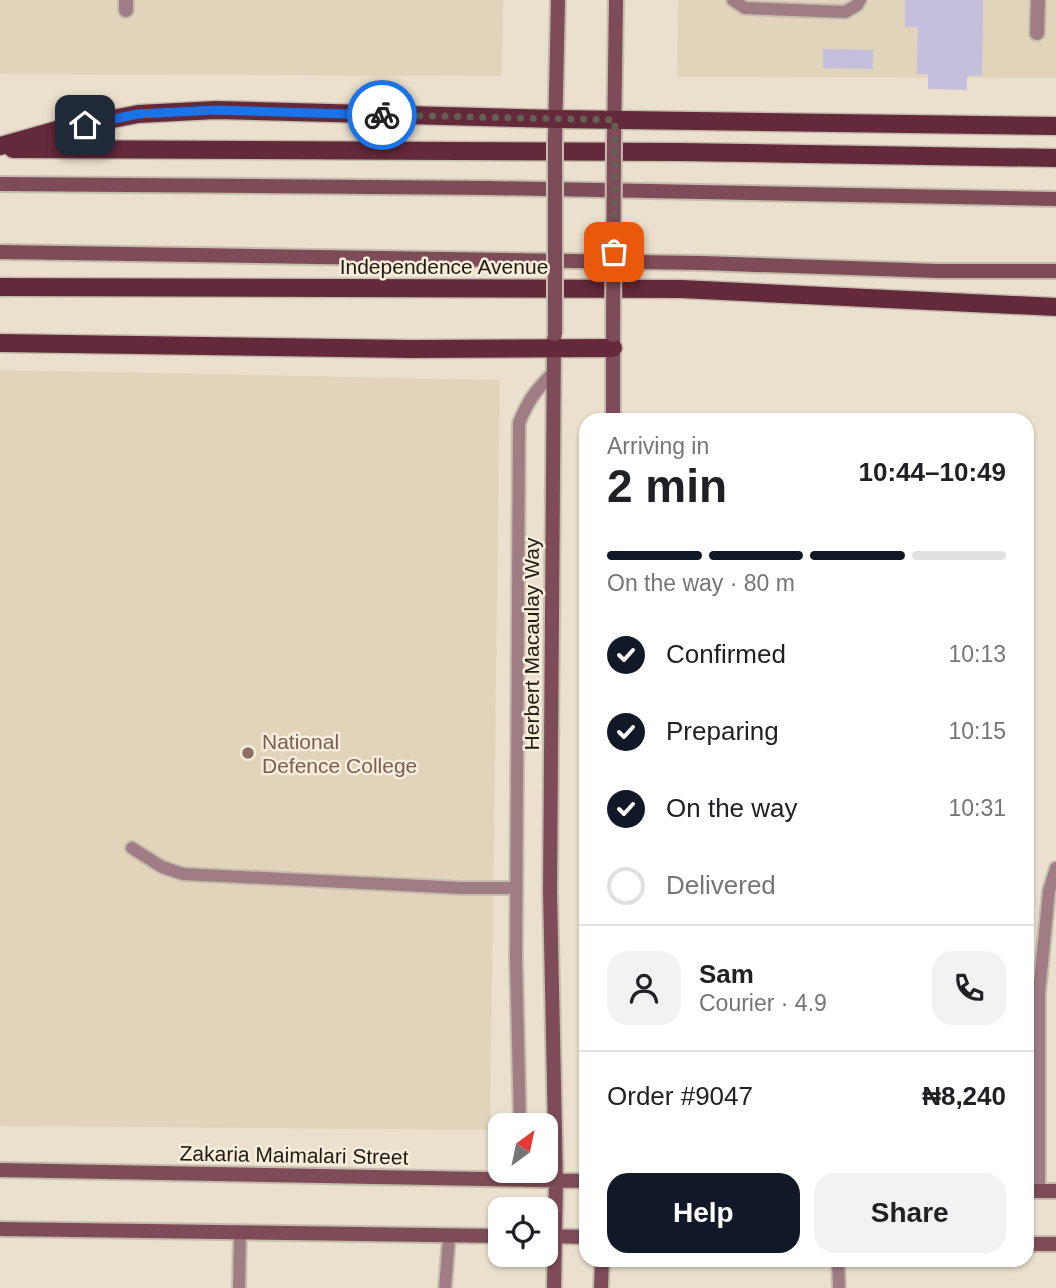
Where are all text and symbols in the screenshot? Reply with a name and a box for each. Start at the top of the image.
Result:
courier [347,80,417,150]
pin [55,95,115,155]
icon: bike [363,96,401,134]
icon: home [66,106,104,144]
pin [584,222,644,282]
icon: bag [595,233,633,271]
street label: Independence Avenue [340,255,548,278]
text: Arriving in [607,433,709,459]
text: 10:44–10:49 [859,457,1006,487]
text: 2 min [607,460,727,512]
street label: Herbert Macaulay Way [520,537,543,750]
text: On the way · 80 m [607,570,795,596]
icon: check [607,636,645,674]
text: Confirmed [666,639,786,669]
text: 10:13 [948,641,1006,667]
icon: check [607,713,645,751]
text: Preparing [666,716,779,746]
text: 10:15 [948,718,1006,744]
place label: National Defence College [262,730,417,777]
marker: National Defence College [240,745,256,761]
icon: check [607,790,645,828]
text: On the way [666,793,798,823]
text: 10:31 [948,795,1006,821]
text: Delivered [666,870,776,900]
button: person [607,951,681,1025]
button: phone [932,951,1006,1025]
text: Sam [699,959,754,989]
text: Courier · 4.9 [699,990,827,1016]
text: Order #9047 [607,1081,753,1111]
text: ₦8,240 [922,1081,1006,1111]
north arrow [488,1113,558,1183]
map controls [488,1113,558,1267]
street label: Zakaria Maimalari Street [179,1142,409,1168]
button: Help [607,1173,800,1253]
button: Share [814,1173,1006,1253]
button: locate [488,1197,558,1267]

